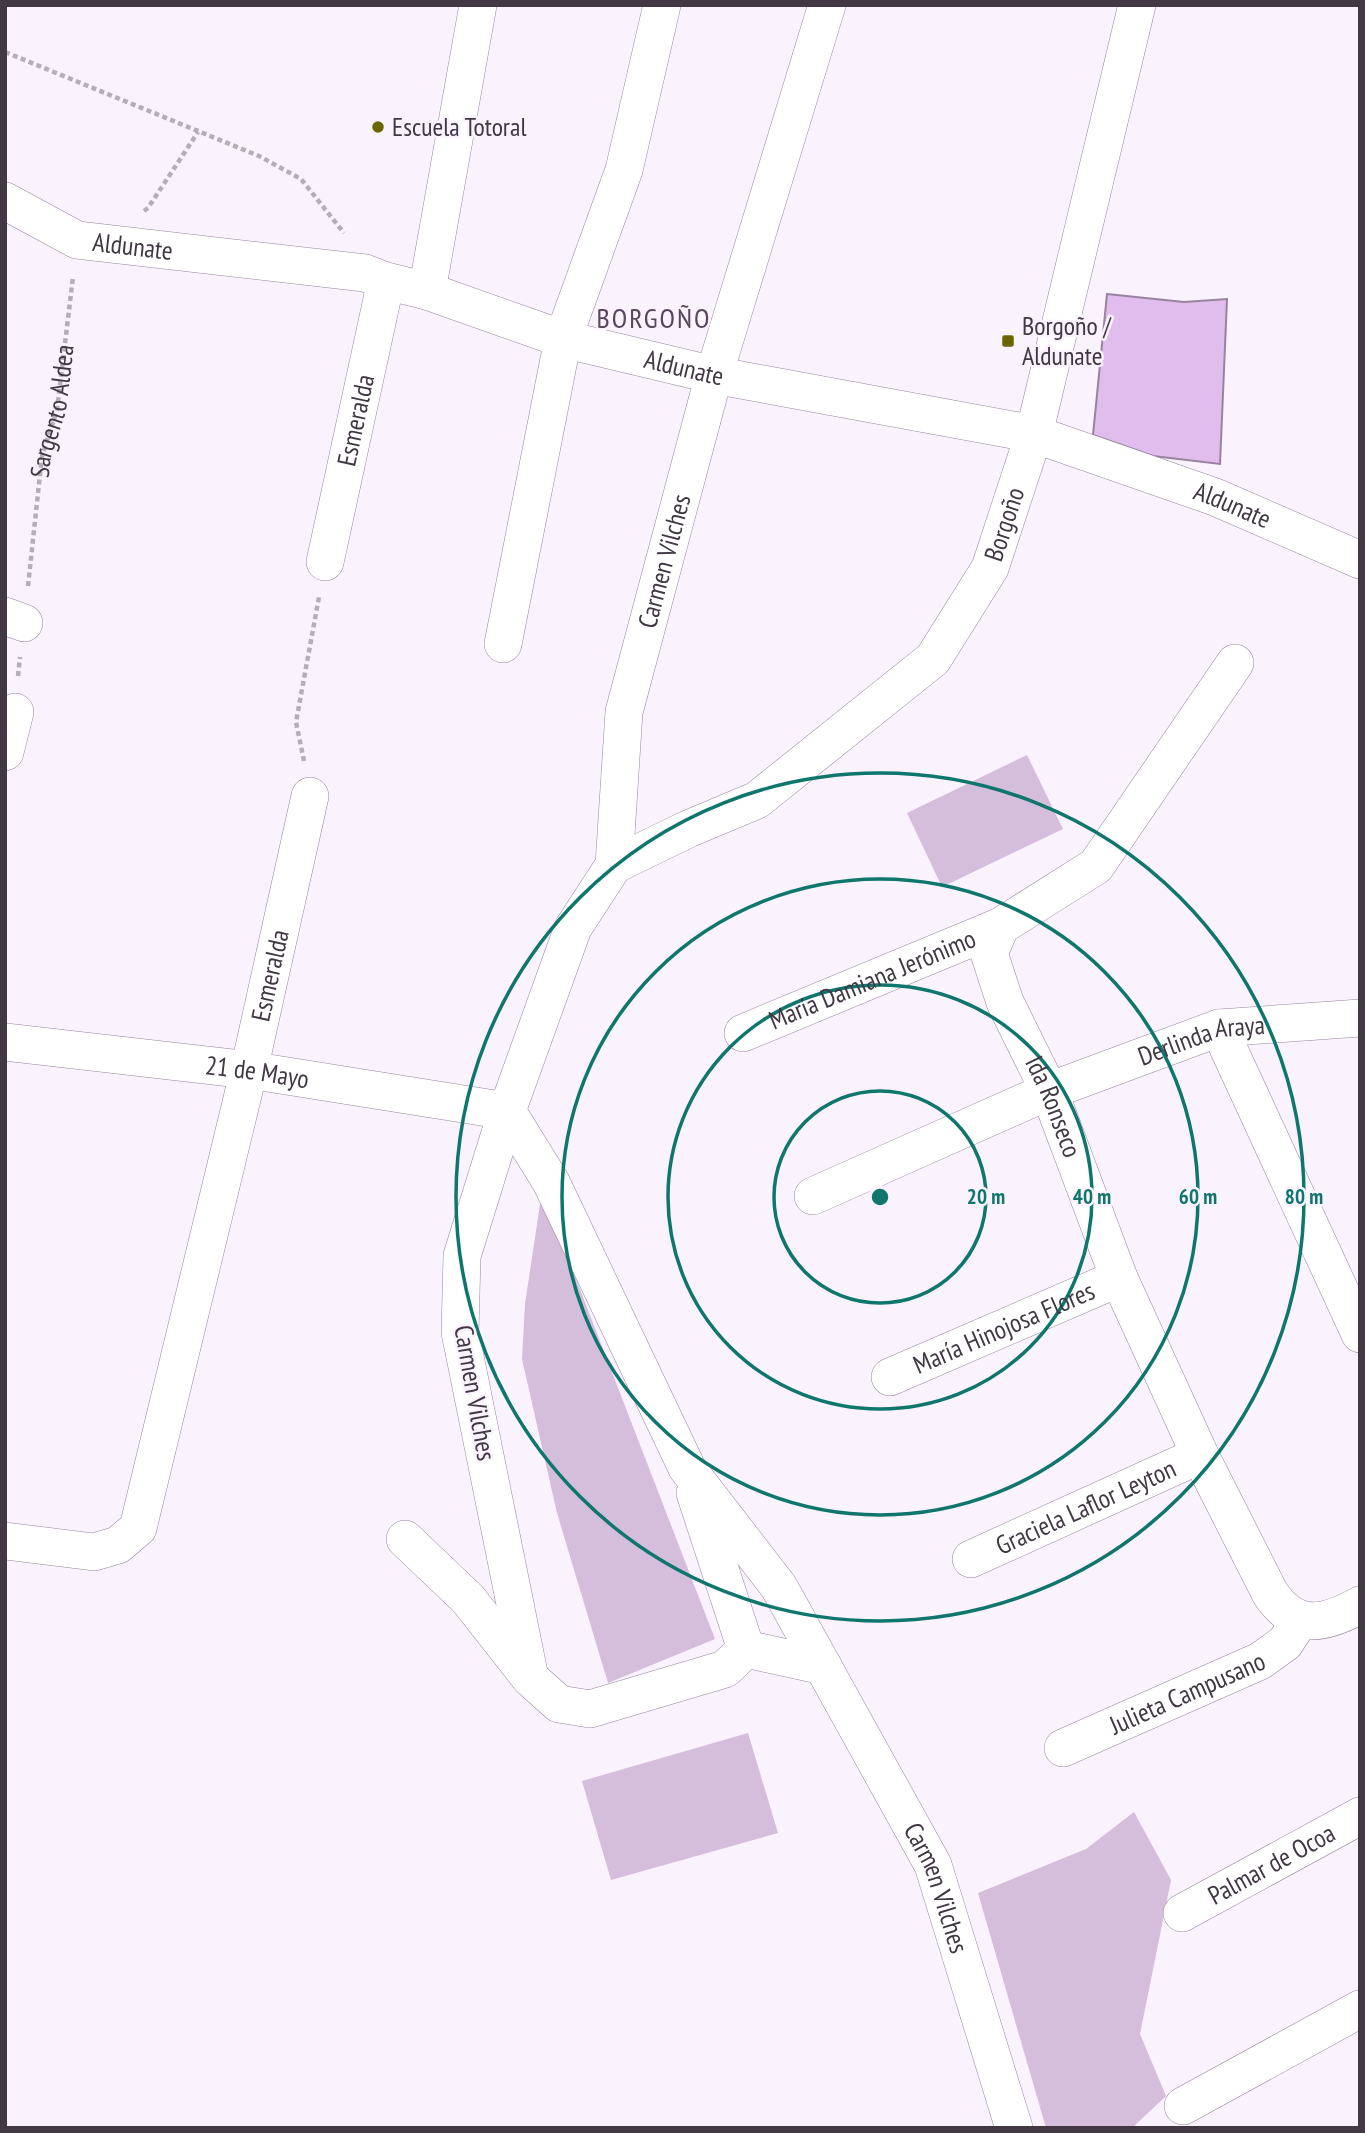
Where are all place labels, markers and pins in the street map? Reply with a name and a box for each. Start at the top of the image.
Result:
place label: Escuela Totoral [392,110,526,143]
marker: Escuela Totoral [370,119,386,135]
place label: Borgoño / Aldunate [1022,309,1112,372]
marker: Borgoño / Aldunate [1000,333,1016,349]
centre of rings [868,1185,892,1209]

